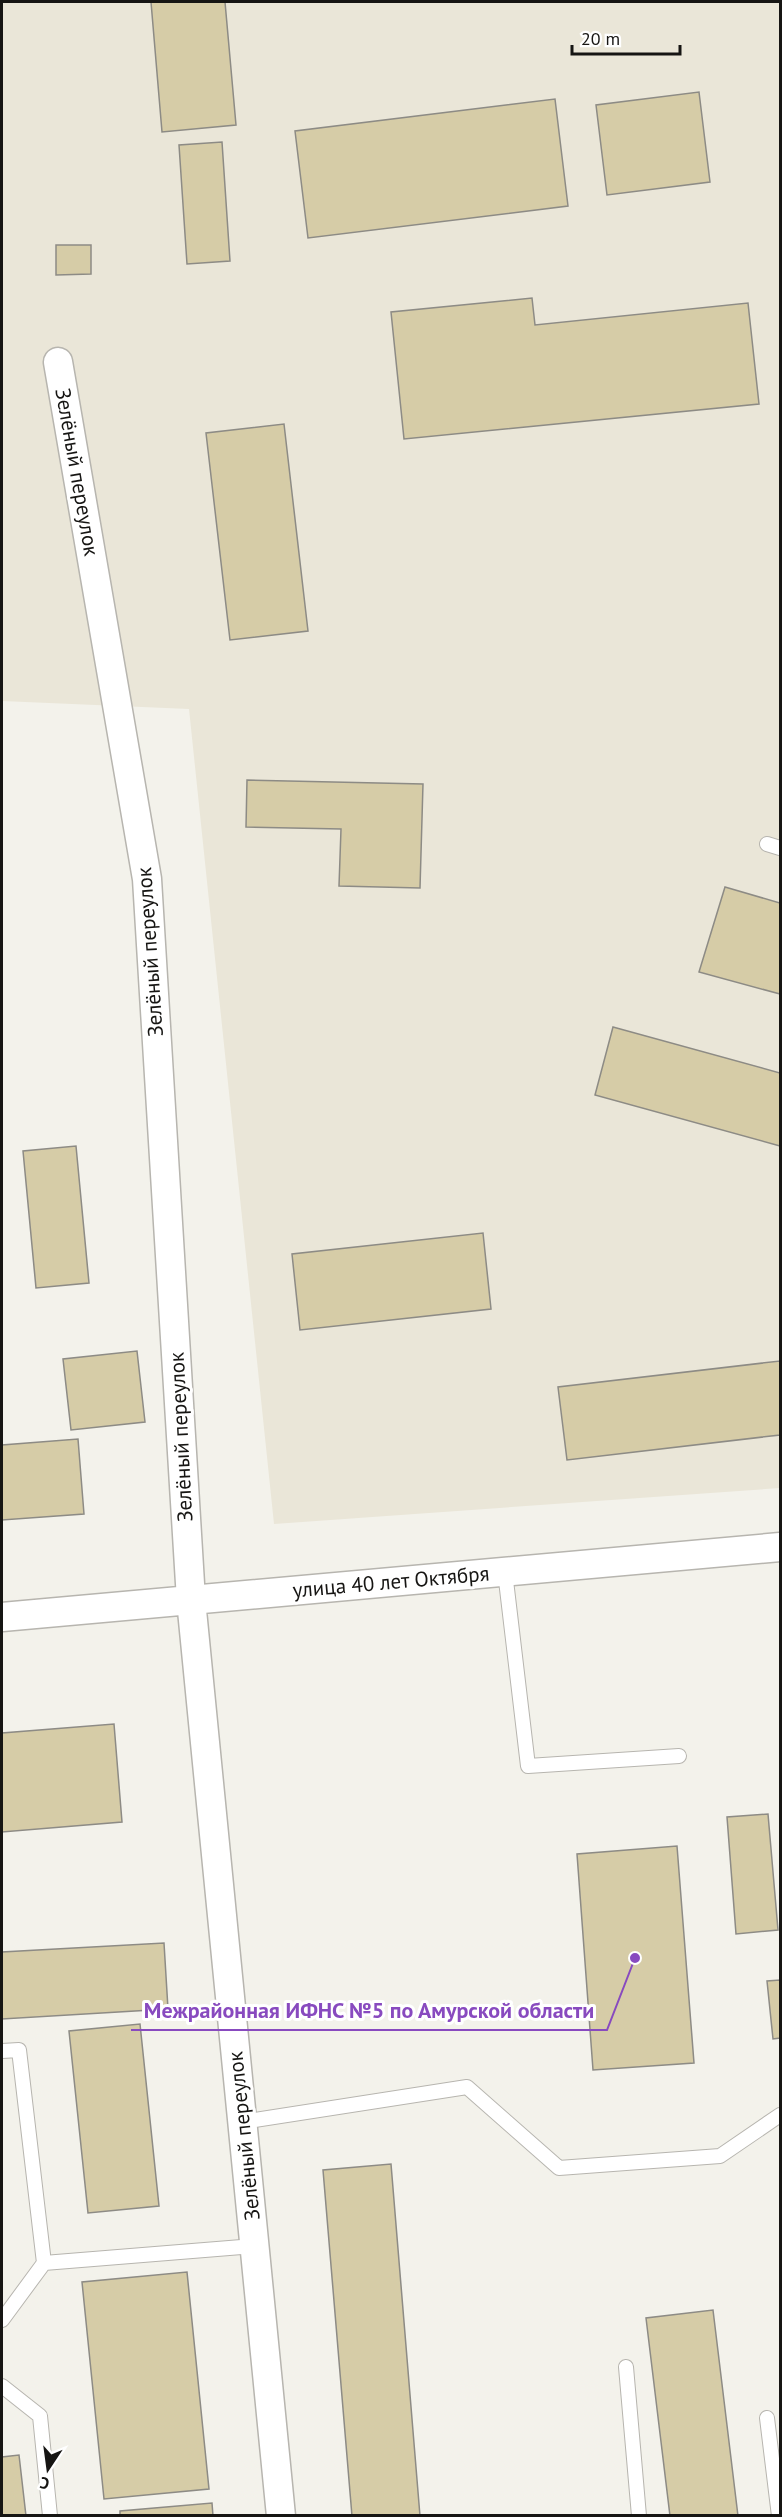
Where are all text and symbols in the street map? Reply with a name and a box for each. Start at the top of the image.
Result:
scale bar [572,18,680,56]
text: 20 m [581,27,620,50]
street label: Зелёный переулок [49,386,106,558]
street label: Зелёный переулок [130,866,169,1038]
street label: Зелёный переулок [163,1351,198,1523]
street label: улица 40 лет Октября [291,1559,490,1604]
callout: Межрайонная ИФНС №5 по Амурской области [131,1990,607,2030]
text: Межрайонная ИФНС №5 по Амурской области [144,1996,594,2024]
street label: Зелёный переулок [221,2050,266,2222]
north arrow [18,2439,78,2499]
text: С [38,2473,51,2494]

